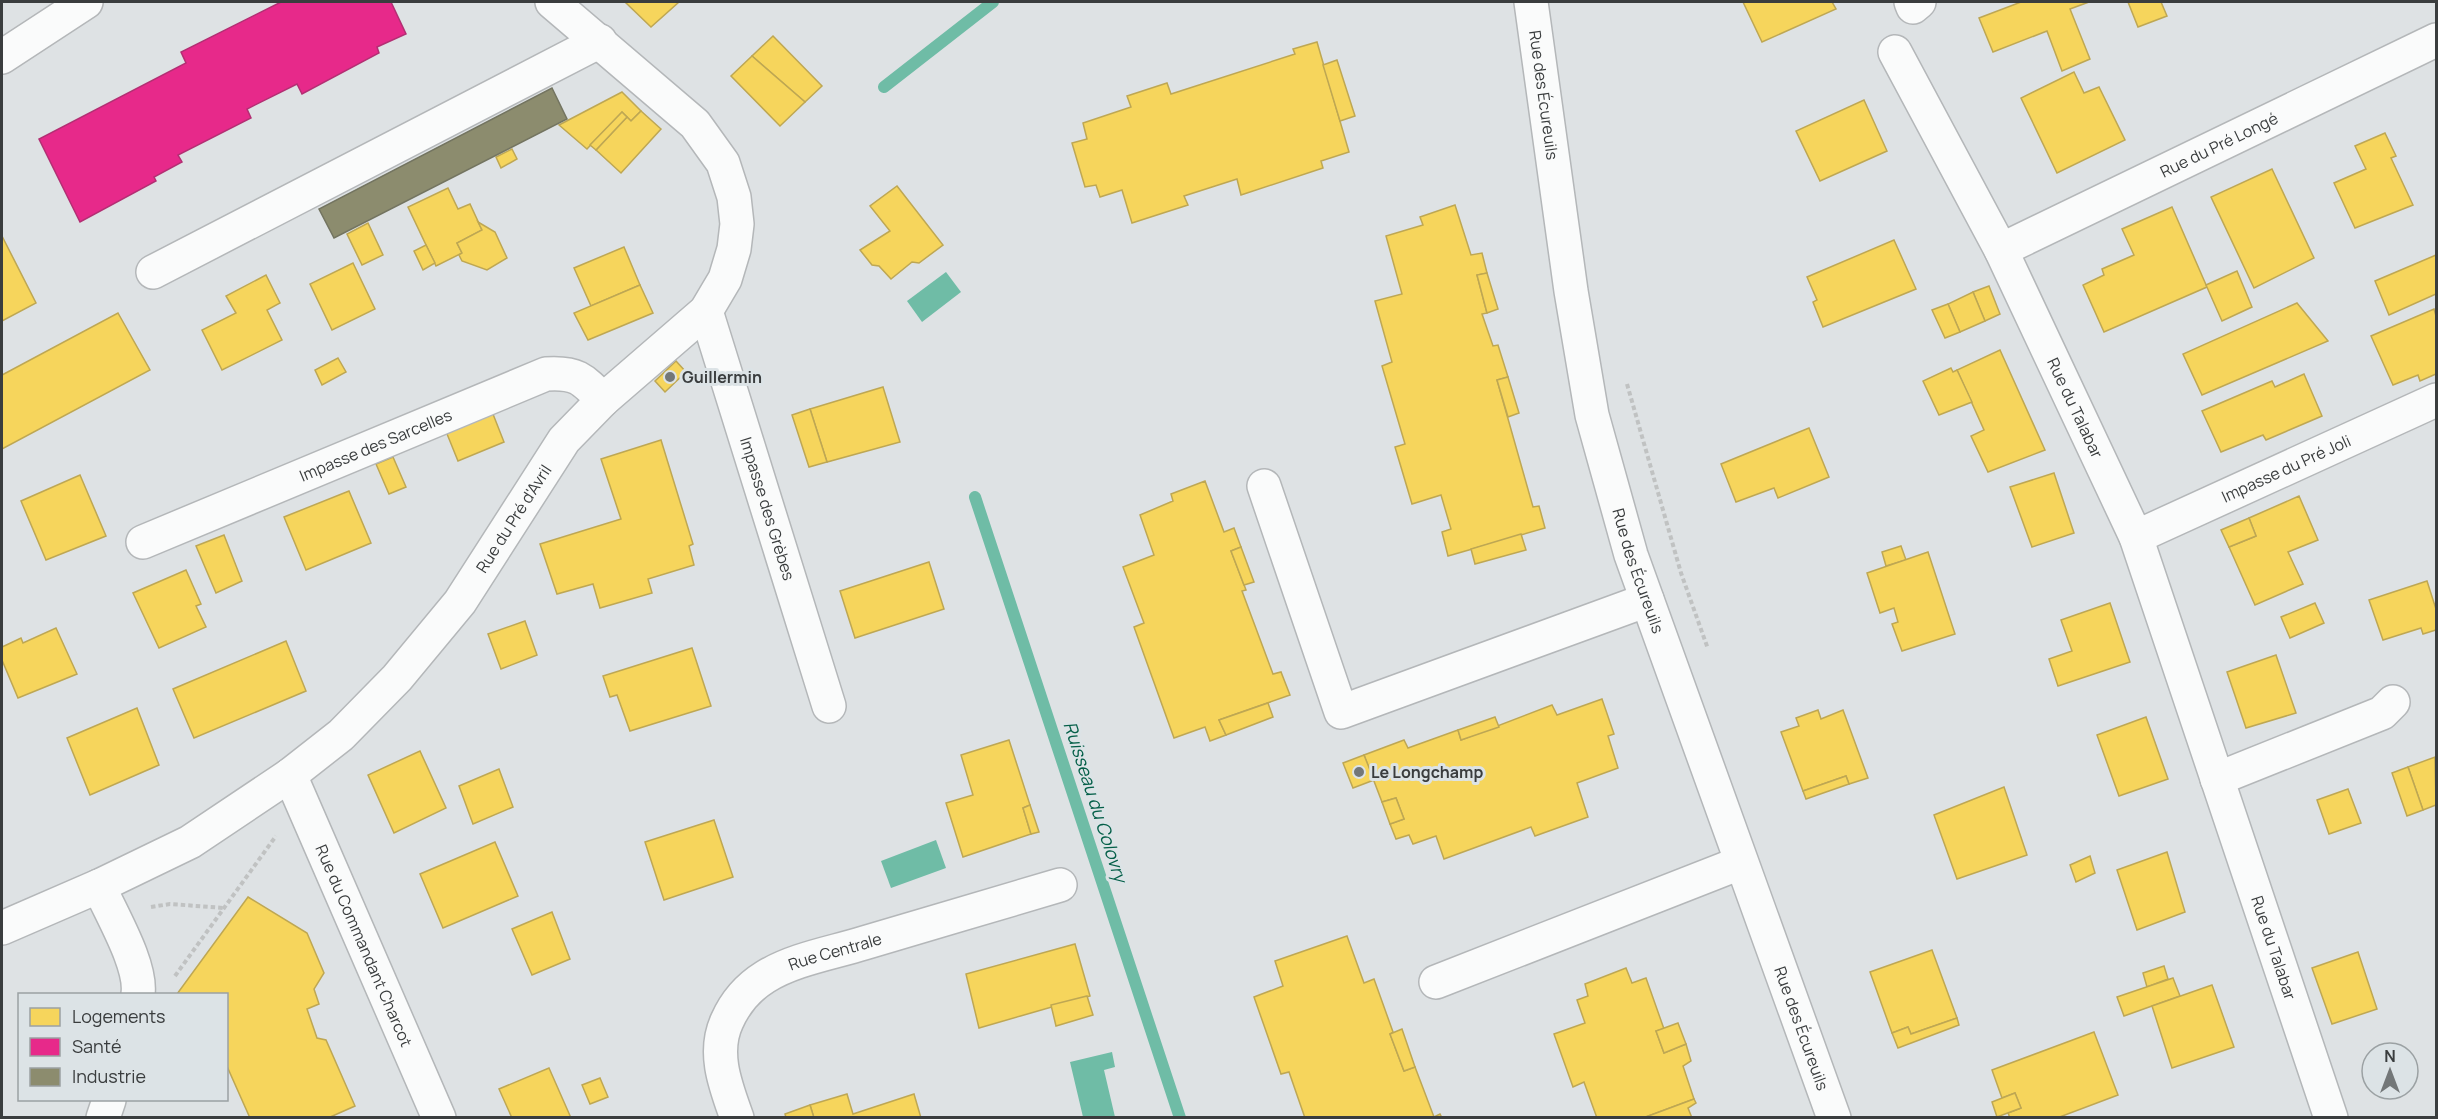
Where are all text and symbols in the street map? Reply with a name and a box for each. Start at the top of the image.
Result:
street label: Rue des Écureuils [1524,29,1564,161]
street label: Rue du Pré Longé [2156,107,2282,183]
street label: Rue du Talabar [2042,354,2108,462]
place label: Guillermin [682,366,762,388]
marker: Guillermin [663,370,677,384]
street label: Impasse des Sarcelles [296,403,455,487]
street label: Impasse du Pré Joli [2218,429,2354,507]
street label: Impasse des Grèbes [735,434,800,583]
street label: Rue du Pré d'Avril [471,460,556,577]
street label: Rue des Écureuils [1607,506,1669,636]
water label: Ruisseau du Colovry [1059,718,1134,888]
place label: Le Longchamp [1371,761,1483,783]
marker: Le Longchamp [1352,765,1366,779]
street label: Rue du Commandant Charcot [311,841,418,1050]
street label: Rue du Talabar [2246,893,2302,1003]
street label: Rue Centrale [785,927,884,975]
street label: Rue des Écureuils [1769,963,1834,1093]
legend [18,993,228,1101]
text: Logements [72,1004,166,1028]
text: Santé [72,1034,122,1058]
north arrow [2360,1041,2420,1101]
text: N [2384,1045,2396,1067]
text: Industrie [72,1064,146,1088]

